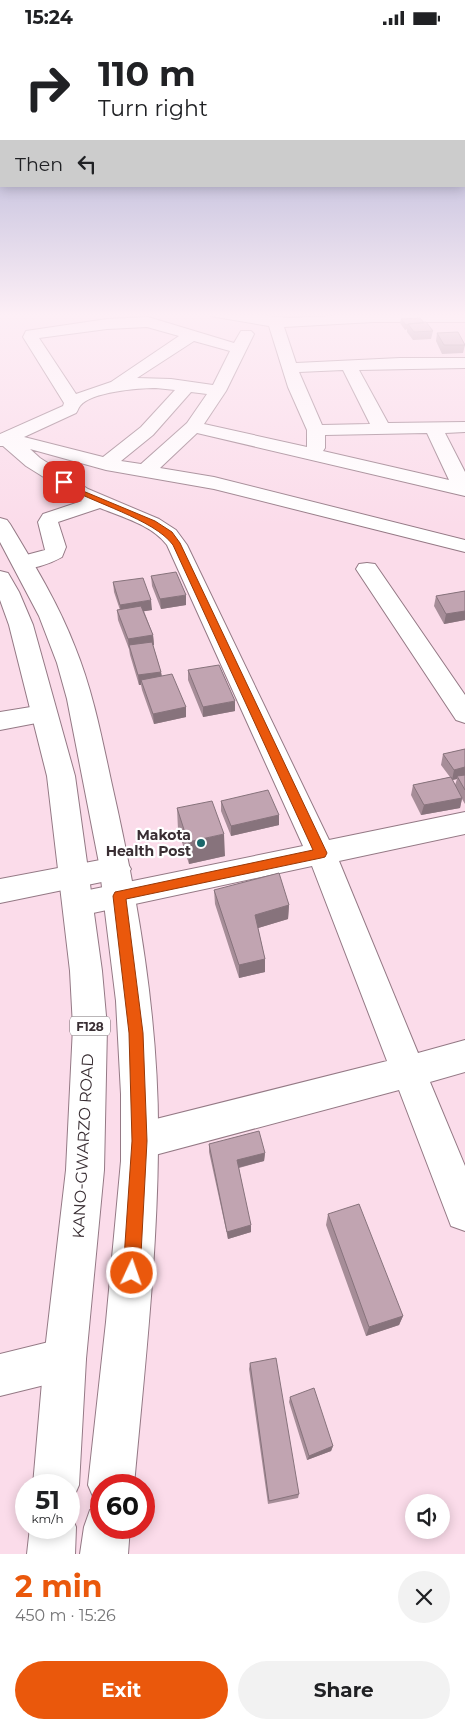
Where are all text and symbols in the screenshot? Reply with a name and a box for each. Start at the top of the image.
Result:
text: 15:24 [25,6,73,29]
text: 110 m [98,52,196,95]
icon: right [15,55,80,120]
text: Turn right [98,95,208,122]
icon: left [73,150,101,178]
text: Then [15,153,63,176]
pin [43,461,85,503]
icon: arrive [50,468,78,496]
place label: Makota Health Post [106,826,191,860]
marker: Makota Health Post [195,837,207,849]
road number: F128 [70,1016,110,1035]
street label: KANO-GWARZO ROAD [69,1053,97,1239]
position arrow [105,1246,157,1298]
speed limit sign: 60 [90,1474,155,1539]
text: 51 [35,1485,60,1515]
map controls [405,1494,450,1539]
button: sound [405,1494,450,1539]
text: km/h [31,1511,64,1526]
text: 2 min [15,1568,102,1605]
button: close [398,1571,450,1623]
text: 450 m · 15:26 [15,1606,116,1625]
button: Exit [15,1661,228,1719]
button: Share [238,1661,450,1719]

